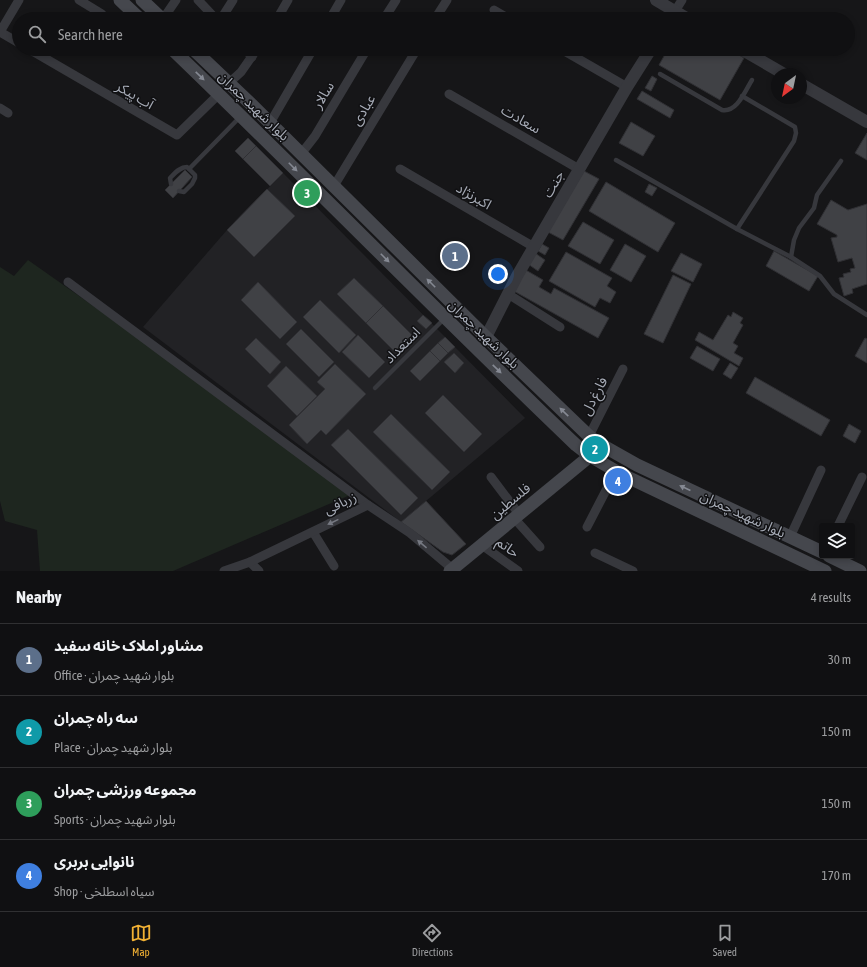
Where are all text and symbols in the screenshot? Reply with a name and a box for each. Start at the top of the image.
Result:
search box [12,12,855,56]
icon: search [26,23,48,45]
text: Search here [58,26,123,43]
street label: بلوار شهید چمران [214,68,293,145]
north arrow [771,68,807,104]
one-way arrow [195,71,205,81]
street label: آب پیکر [111,77,158,115]
street label: سالار [308,79,338,113]
street label: عبادی [348,92,379,129]
street label: سعادت [498,101,544,137]
one-way arrow [288,162,298,172]
street label: جنت [539,168,567,200]
pin: 3 [294,178,320,208]
street label: اکبرنژاد [453,180,494,213]
pin: 1 [442,241,468,271]
one-way arrow [380,254,390,263]
your location [488,264,508,284]
one-way arrow [426,278,436,288]
street label: بلوار شهید چمران [444,296,523,373]
street label: استعداد [381,324,423,366]
one-way arrow [492,365,502,374]
street label: فارغ دل [578,374,613,419]
one-way arrow [559,408,569,417]
pin: 2 [582,434,608,464]
pin: 4 [605,466,631,496]
street label: فلسطین [487,480,534,523]
one-way arrow [680,485,691,491]
street label: بلوار شهید چمران [697,487,788,543]
street label: زربافی [321,488,359,519]
one-way arrow [327,519,339,525]
map controls [819,523,855,559]
button: layers [819,523,855,559]
street label: حاتم [492,533,523,563]
one-way arrow [417,539,428,548]
text: Nearby [16,587,62,607]
text: 4 results [811,590,851,605]
text: مشاور املاک خانه سفید [54,637,203,654]
text: 1 [26,652,32,667]
text: 30 m [828,652,851,667]
text: Office · بلوار شهید چمران [54,668,174,683]
text: سه راه چمران [54,709,138,726]
text: 2 [26,724,32,739]
text: 150 m [822,724,851,739]
text: Place · بلوار شهید چمران [54,740,172,755]
text: مجموعه ورزشی چمران [54,781,197,798]
text: 3 [26,796,32,811]
text: 150 m [822,796,851,811]
text: Sports · بلوار شهید چمران [54,812,176,827]
text: نانوایی بربری [54,853,135,870]
text: 4 [26,868,32,883]
text: 170 m [822,868,851,883]
text: Shop · سیاه اسطلخی [54,884,155,899]
tab: Map [130,922,152,958]
tab: Directions [412,922,453,958]
tab: Saved [713,922,737,958]

